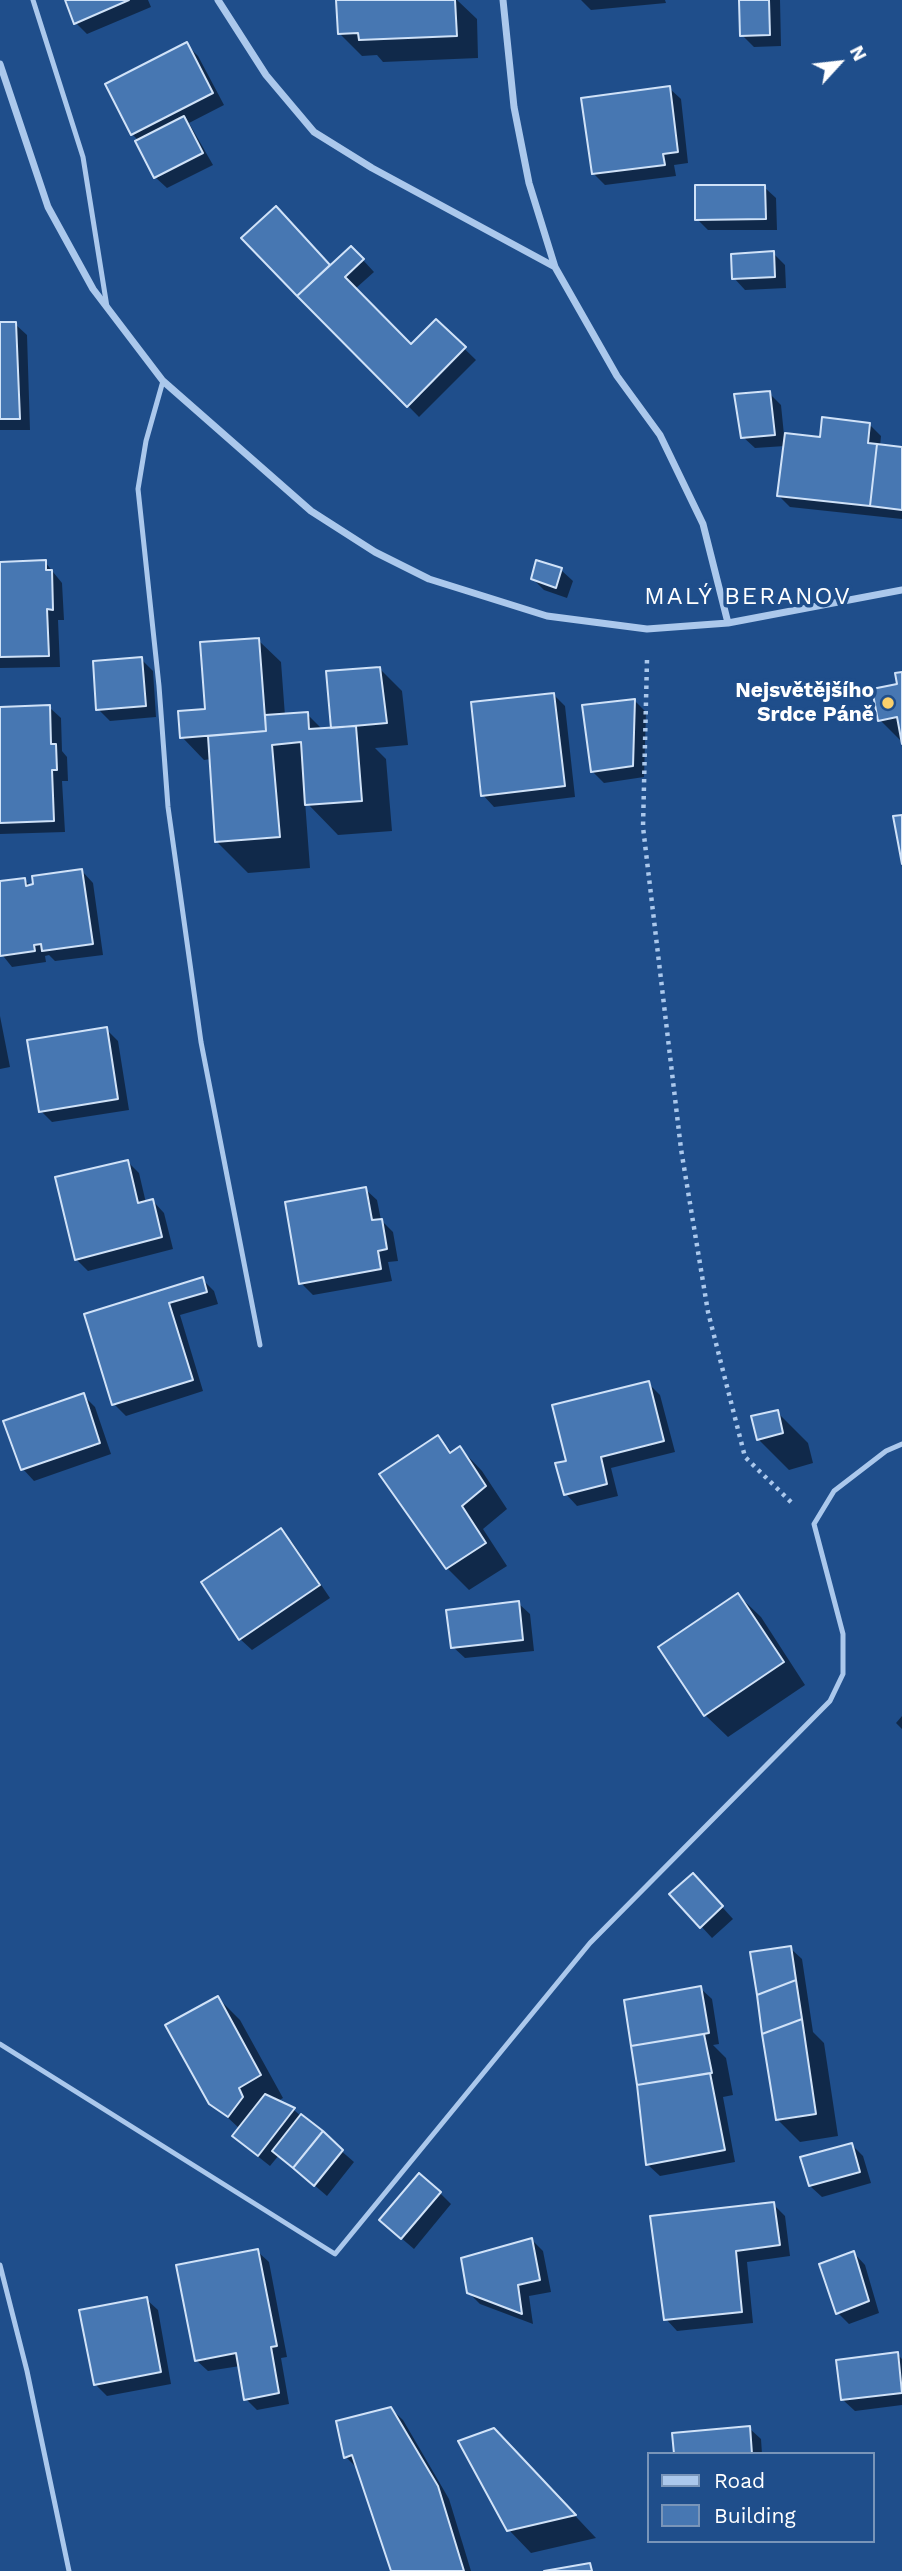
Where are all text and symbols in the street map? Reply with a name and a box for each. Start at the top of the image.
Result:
north arrow [804,28,874,98]
text: N [845,42,872,65]
district label: MALÝ BERANOV [646,583,850,611]
place label: Nejsvětějšího Srdce Páně [735,678,874,728]
marker: Nejsvětějšího Srdce Páně [880,695,896,711]
legend [646,2452,874,2543]
text: Road [714,2468,765,2493]
text: Building [714,2503,796,2528]

